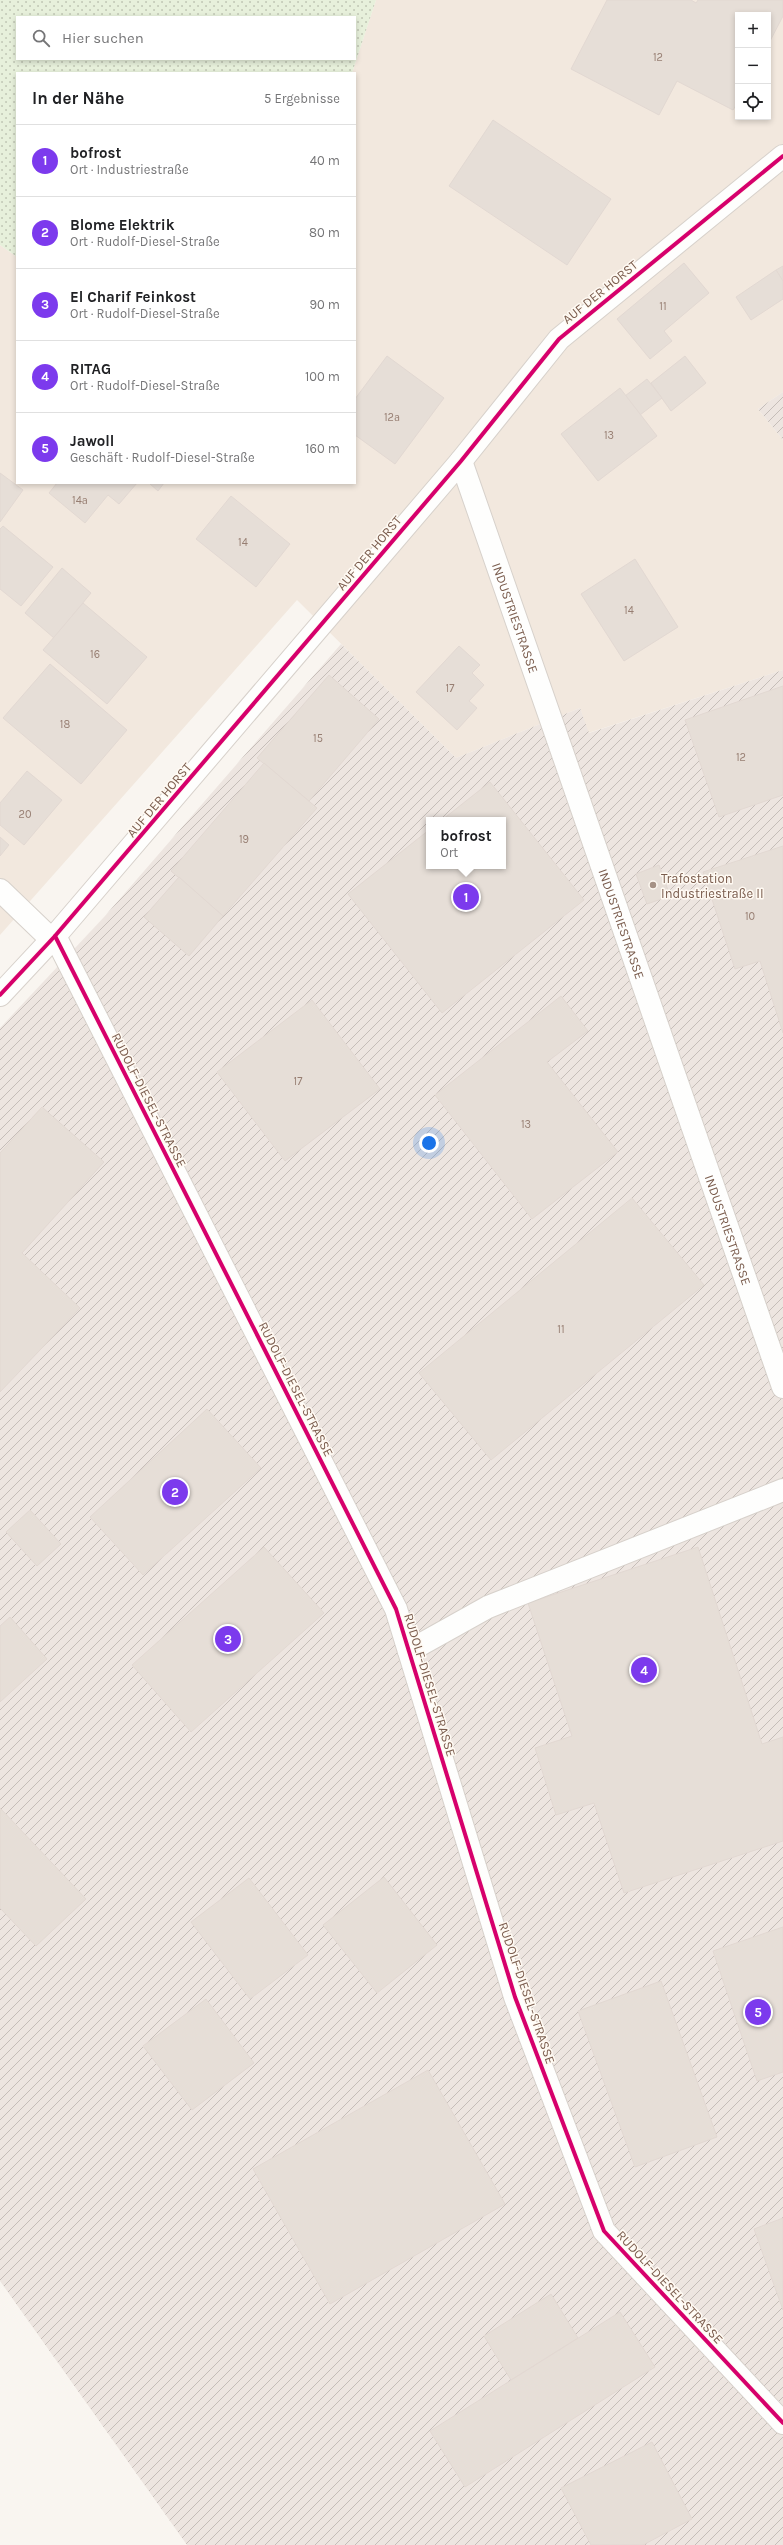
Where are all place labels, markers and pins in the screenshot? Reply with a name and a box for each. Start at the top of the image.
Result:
place label: Trafostation Industriestraße II [661,871,764,901]
marker: Trafostation Industriestraße II [648,880,658,890]
pin: 1 [453,882,479,912]
pin: 2 [162,1477,188,1507]
pin: 3 [215,1624,241,1654]
pin: 4 [631,1655,657,1685]
pin: 5 [745,1997,771,2027]

